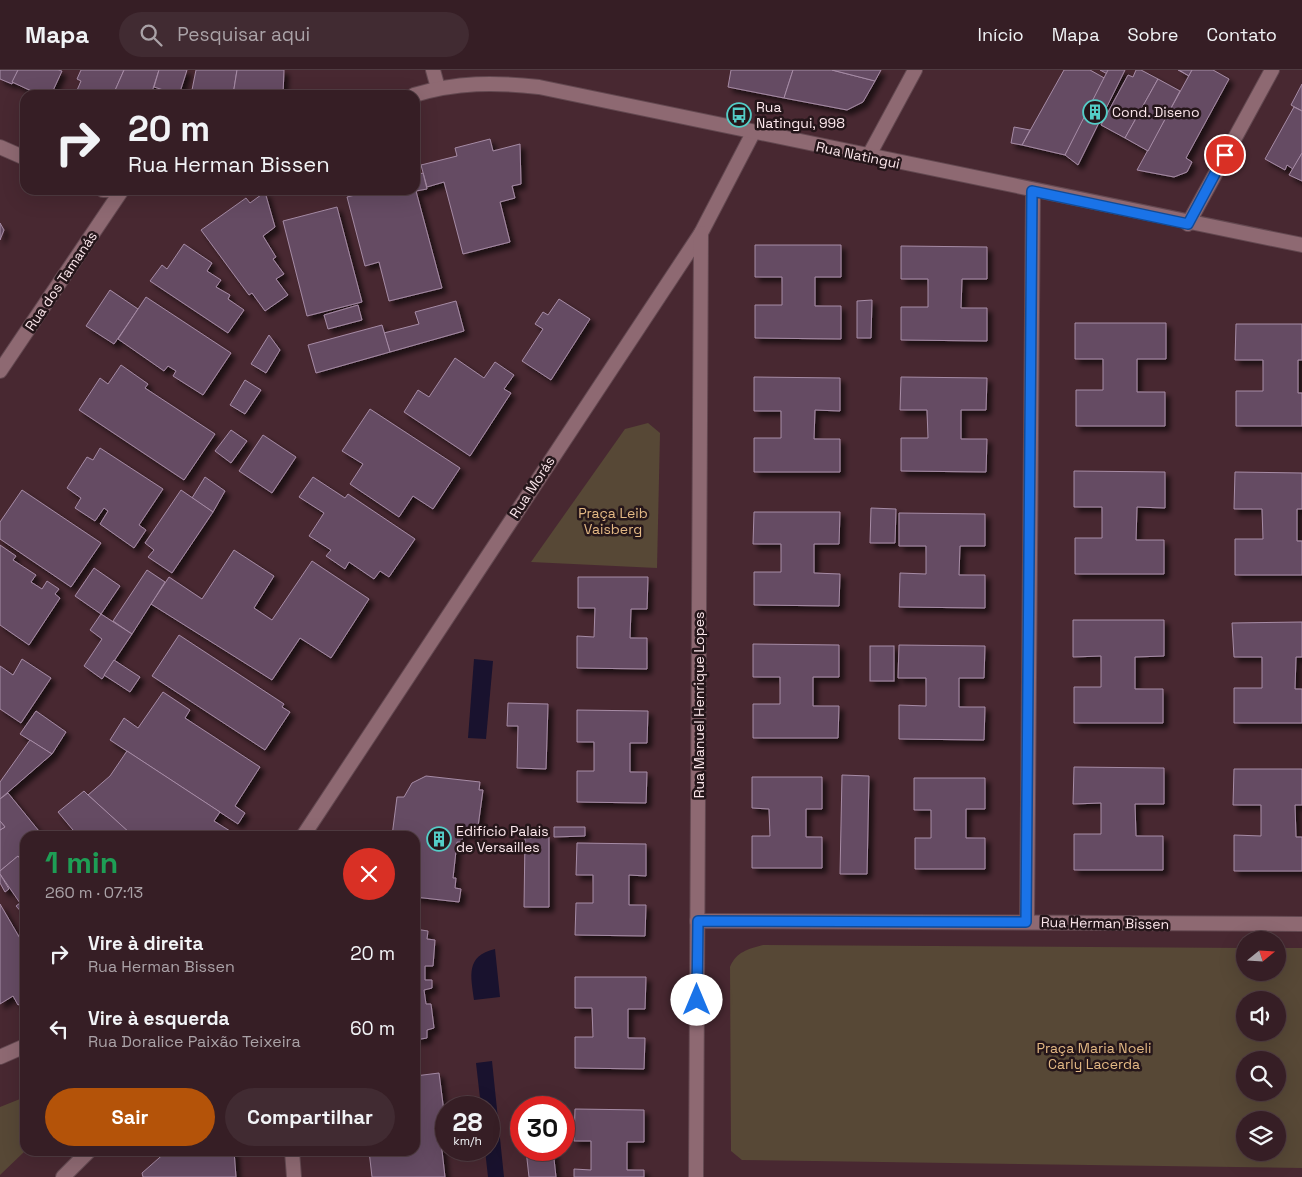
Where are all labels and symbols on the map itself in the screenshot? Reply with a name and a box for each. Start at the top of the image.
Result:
place label: Rua Natingui, 998 [756,98,845,132]
building icon: Cond. Diseno [1082,99,1108,125]
bus stop icon: Rua Natingui, 998 [726,102,752,128]
place label: Cond. Diseno [1112,103,1200,121]
pin [1204,134,1246,176]
street label: Rua Natingui [814,137,902,173]
street label: Rua dos Tamanás [21,228,101,334]
street label: Rua Morás [505,453,559,521]
park label: Praça Leib Vaisberg [578,504,648,538]
street label: Rua Manuel Henrique Lopes [690,612,708,798]
place label: Edifício Palais de Versailles [456,822,549,856]
building icon: Edifício Palais de Versailles [426,826,452,852]
street label: Rua Herman Bissen [1041,913,1169,933]
north arrow [1236,931,1286,981]
position arrow [670,973,722,1025]
park label: Praça Maria Noeli Carly Lacerda [1037,1039,1151,1073]
speed limit sign: 30 [510,1096,575,1161]

